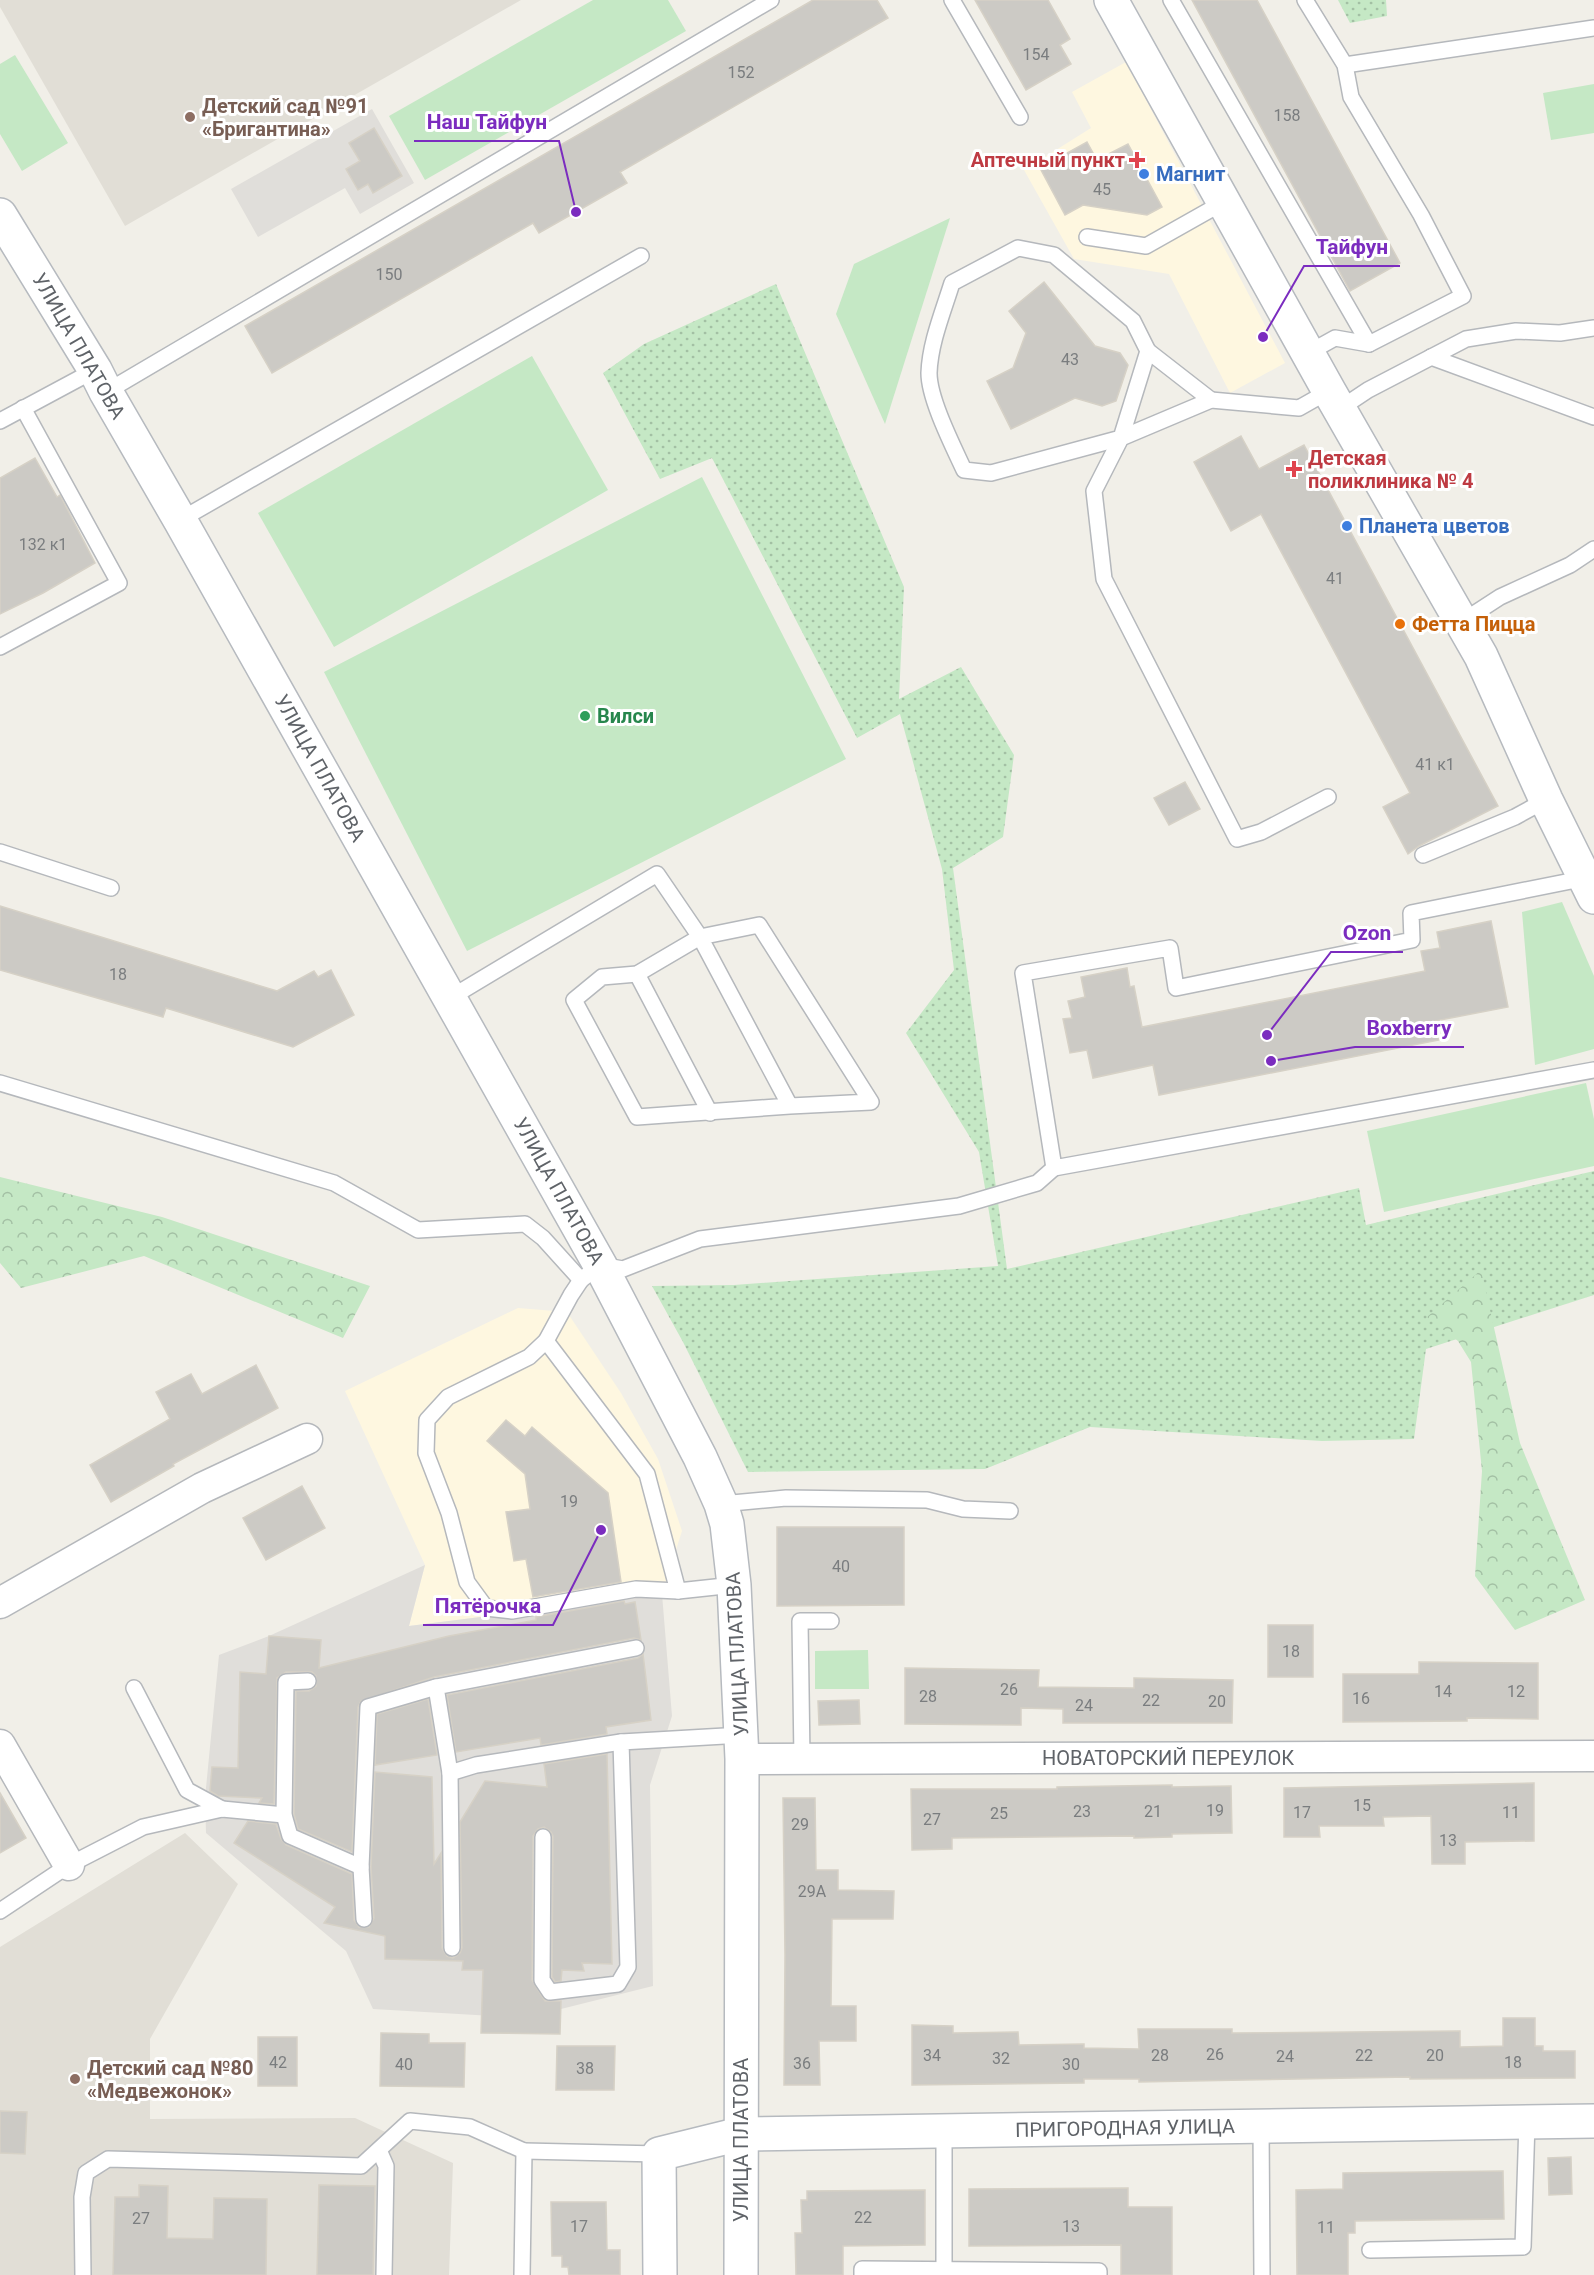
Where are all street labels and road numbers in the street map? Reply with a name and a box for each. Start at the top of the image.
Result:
street label: УЛИЦА ПЛАТОВА [27,269,131,423]
street label: УЛИЦА ПЛАТОВА [270,690,370,846]
street label: УЛИЦА ПЛАТОВА [509,1113,609,1269]
street label: УЛИЦА ПЛАТОВА [721,1571,753,1737]
street label: НОВАТОРСКИЙ ПЕРЕУЛОК [1042,1746,1294,1770]
street label: УЛИЦА ПЛАТОВА [729,2058,753,2222]
street label: ПРИГОРОДНАЯ УЛИЦА [1015,2114,1235,2142]

